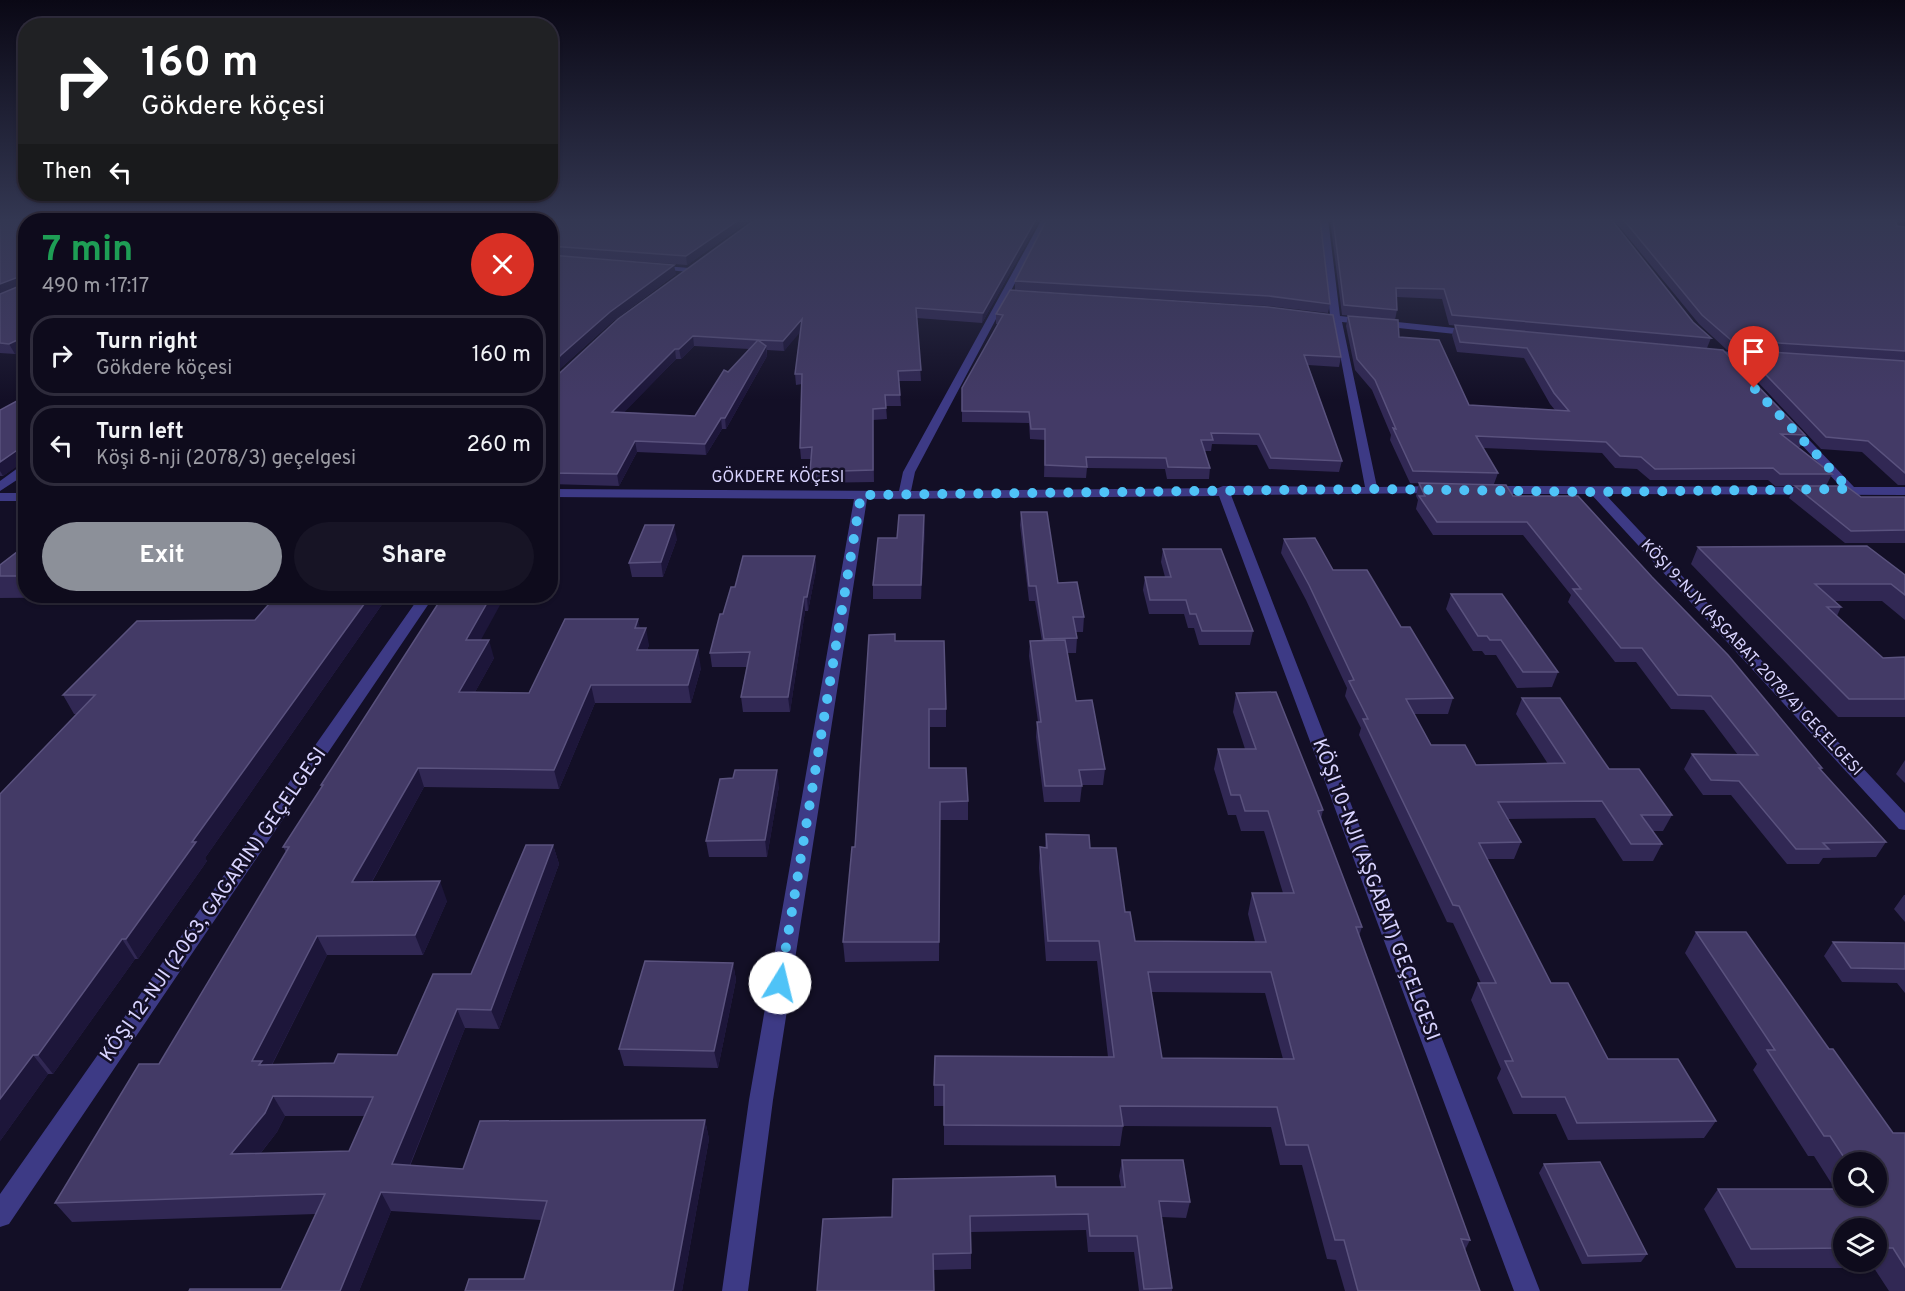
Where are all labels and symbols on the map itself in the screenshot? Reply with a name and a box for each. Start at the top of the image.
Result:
pin [1728,326,1779,388]
street label: GÖKDERE KÖÇESI [712,466,844,488]
street label: KÖŞI 9-NJY (AŞGABAT, 2078/4) GEÇELGESI [1636,534,1868,780]
street label: KÖŞI 10-NJI (AŞGABAT) GEÇELGESI [1305,735,1446,1045]
street label: KÖŞI 12-NJI (2063, GAGARIN) GEÇELGESI [94,742,333,1067]
position arrow [748,951,812,1015]

